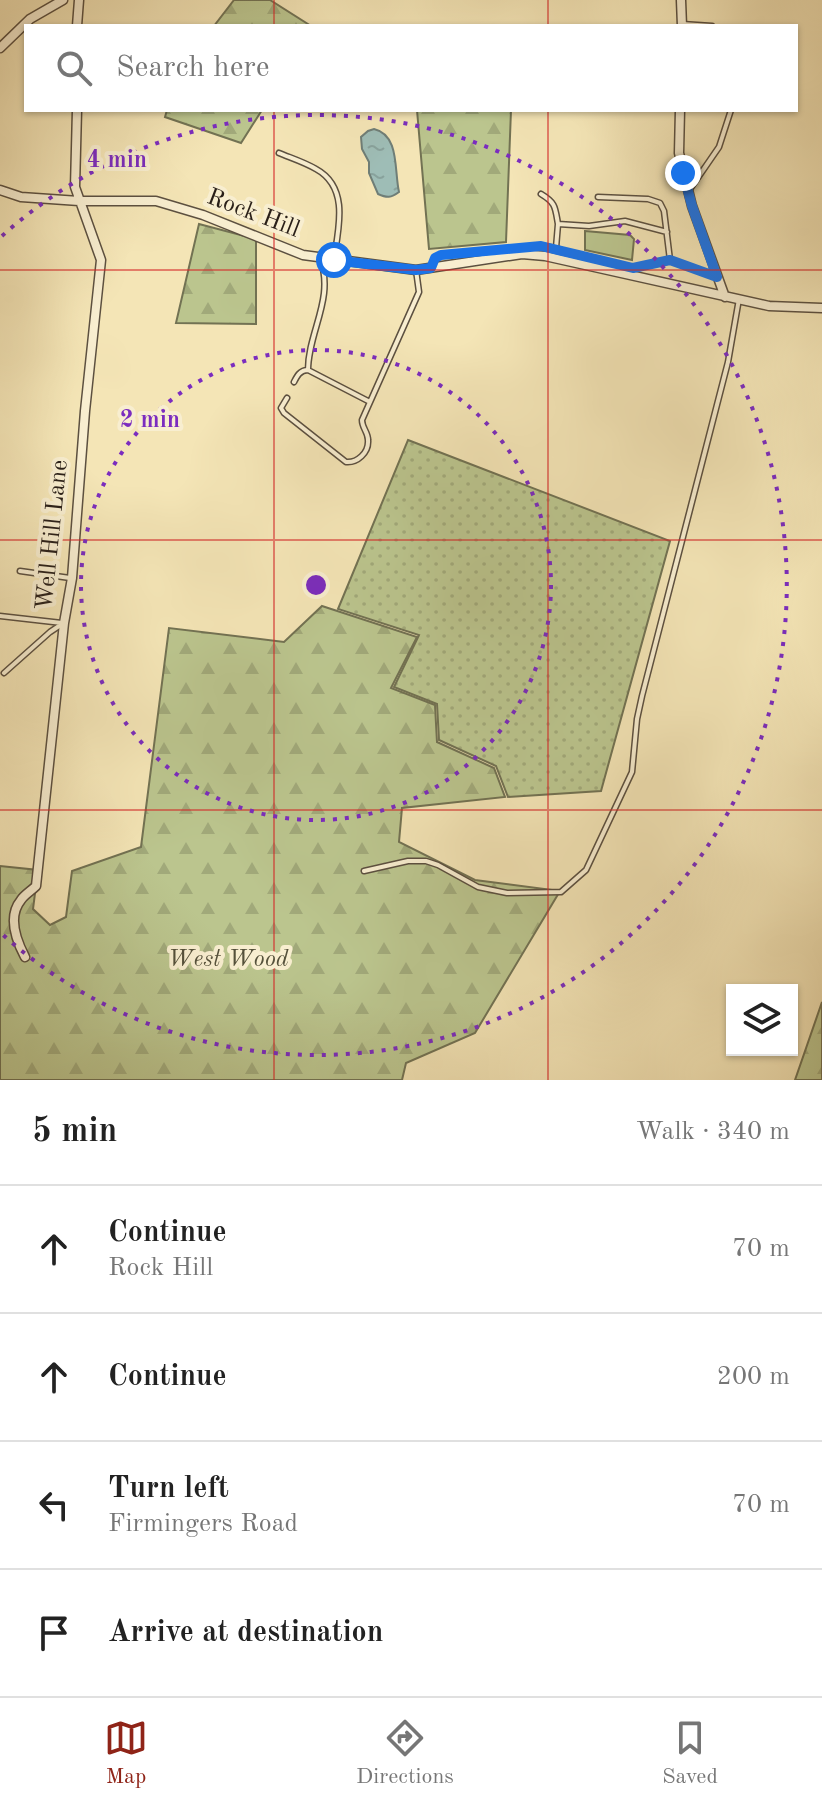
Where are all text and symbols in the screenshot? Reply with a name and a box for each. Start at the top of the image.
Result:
search box [24,24,798,112]
icon: search [52,46,96,90]
text: Search here [116,53,270,83]
text: 4 min [87,149,147,173]
route end [665,155,701,191]
street label: Rock Hill [203,185,303,243]
route start [316,242,352,278]
text: 2 min [120,409,180,433]
street label: Well Hill Lane [33,459,73,611]
centre of rings [302,571,330,599]
park label: West Wood [168,948,289,972]
map controls [726,984,798,1056]
button: layers [726,984,798,1056]
text: 5 min [32,1115,117,1149]
text: Walk · 340 m [636,1119,790,1145]
text: Continue [108,1218,227,1248]
icon: ahead [32,1227,76,1271]
text: 70 m [732,1236,790,1262]
text: Rock Hill [108,1255,213,1281]
icon: ahead [32,1355,76,1399]
text: Continue [108,1362,227,1392]
text: 200 m [717,1364,790,1390]
text: Turn left [108,1474,229,1504]
icon: left [32,1483,76,1527]
text: 70 m [732,1492,790,1518]
text: Firmingers Road [108,1511,298,1537]
icon: arrive [32,1611,76,1655]
text: Arrive at destination [108,1618,383,1648]
tab: Map [104,1716,148,1791]
tab: Directions [356,1716,454,1791]
tab: Saved [662,1716,718,1791]

